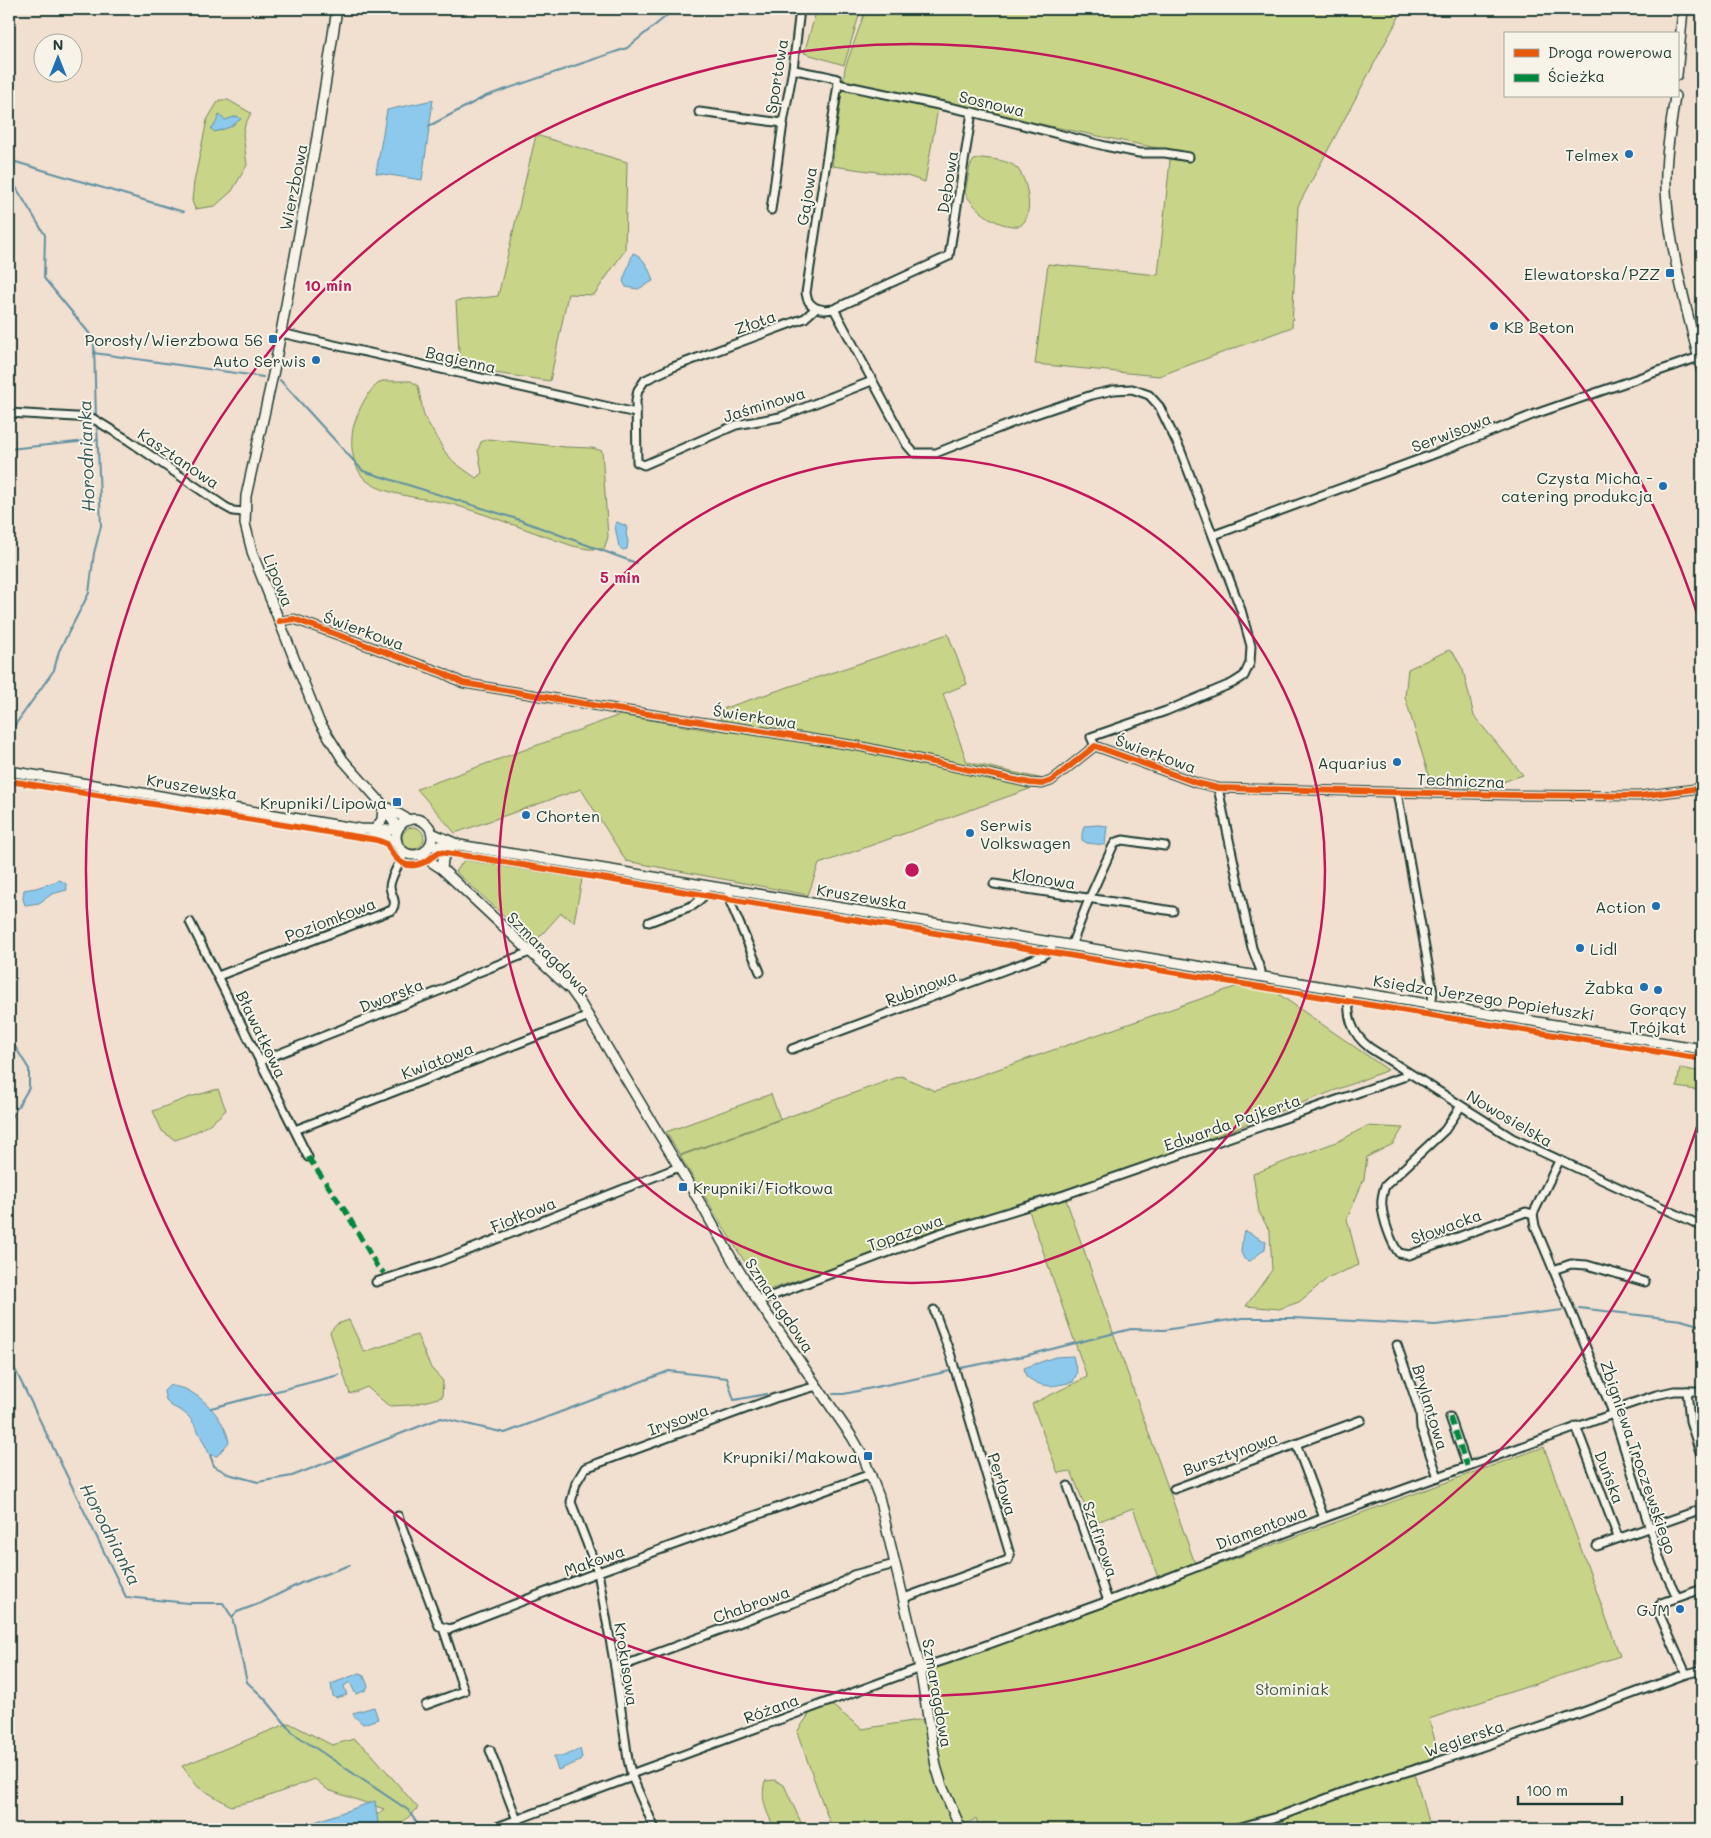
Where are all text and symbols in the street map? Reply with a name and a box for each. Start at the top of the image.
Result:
north arrow [32,32,82,82]
legend [1504,32,1678,98]
text: N [53,35,63,54]
street label: Sportowa [760,37,792,115]
text: Droga rowerowa [1548,42,1672,62]
text: Ścieżka [1548,66,1605,86]
street label: Sosnowa [957,85,1027,121]
street label: Wierzbowa [274,142,312,232]
place label: Telmex [1565,144,1619,165]
marker: Telmex [1623,148,1635,160]
street label: Dębowa [932,149,962,215]
street label: Gajowa [791,165,821,227]
place label: Elewatorska/PZZ [1524,263,1660,284]
marker: Elewatorska/PZZ [1664,267,1676,279]
text: 10 min [304,275,352,295]
street label: Złota [732,305,778,339]
place label: KB Beton [1504,316,1574,337]
marker: KB Beton [1488,320,1500,332]
place label: Porosły/Wierzbowa 56 [85,329,263,350]
marker: Porosły/Wierzbowa 56 [267,333,279,345]
street label: Bagienna [424,341,498,377]
place label: Auto Serwis [212,350,306,371]
marker: Auto Serwis [310,354,322,366]
street label: Jaśminowa [720,382,808,426]
water label: Horodnianka [72,400,100,512]
street label: Serwisowa [1408,407,1494,457]
street label: Kasztanowa [134,423,224,493]
place label: Czysta Micha - catering produkcja [1501,467,1653,506]
marker: Czysta Micha - catering produkcja [1657,480,1669,492]
street label: Lipowa [259,551,299,609]
text: 5 min [600,567,640,587]
street label: Świerkowa [321,606,407,654]
street label: Świerkowa [712,699,798,733]
street label: Świerkowa [1113,729,1199,777]
place label: Aquarius [1317,752,1387,773]
marker: Aquarius [1391,756,1403,768]
street label: Kruszewska [145,768,239,804]
street label: Techniczna [1417,768,1505,792]
place label: Krupniki/Lipowa [260,792,387,813]
marker: Krupniki/Lipowa [391,796,403,808]
place label: Chorten [536,805,600,826]
marker: Chorten [520,809,532,821]
place label: Serwis Volkswagen [980,814,1071,853]
marker: Serwis Volkswagen [964,827,976,839]
centre of rings [903,861,921,879]
street label: Klonowa [1011,863,1077,893]
street label: Kruszewska [815,878,909,914]
street label: Poziomkowa [282,892,378,946]
place label: Action [1595,896,1646,917]
marker: Action [1650,900,1662,912]
street label: Szmaragdowa [503,907,595,999]
place label: Lidl [1590,938,1617,959]
marker: Lidl [1574,942,1586,954]
street label: Rubinowa [882,964,960,1010]
street label: Księdza Jerzego Popiełuszki [1372,969,1596,1025]
street label: Dworska [356,973,426,1017]
place label: Żabka [1585,977,1634,998]
marker: Żabka [1638,981,1650,993]
marker: Gorący Trójkąt [1652,984,1664,996]
street label: Bławatkowa [232,987,292,1081]
place label: Gorący Trójkąt [1629,998,1687,1037]
street label: Kwiatowa [398,1037,476,1083]
street label: Nowosielska [1463,1085,1557,1151]
street label: Edwarda Pajkerta [1161,1089,1303,1155]
place label: Krupniki/Fiołkowa [693,1177,834,1198]
marker: Krupniki/Fiołkowa [677,1181,689,1193]
street label: Fiołkowa [487,1191,559,1237]
street label: Słowacka [1408,1204,1484,1248]
street label: Topazowa [864,1209,946,1255]
street label: Szmaragdowa [741,1254,819,1356]
street label: Zbigniewa Troczewskiego [1596,1358,1682,1556]
street label: Brylantowa [1408,1362,1454,1452]
street label: Irysowa [645,1398,711,1440]
street label: Bursztynowa [1180,1426,1280,1480]
place label: Krupniki/Makowa [723,1446,858,1467]
street label: Duńska [1590,1448,1630,1506]
marker: Krupniki/Makowa [862,1450,874,1462]
street label: Perłowa [984,1450,1022,1518]
water label: Horodnianka [75,1479,147,1589]
street label: Szafirowa [1078,1498,1124,1580]
street label: Diamentowa [1212,1500,1310,1554]
street label: Makowa [561,1539,627,1581]
street label: Chabrowa [710,1580,792,1628]
place label: GJM [1637,1599,1670,1620]
marker: GJM [1674,1603,1686,1615]
street label: Krokusowa [610,1621,644,1707]
street label: Szmaragdowa [918,1637,958,1749]
park label: Słominiak [1255,1678,1329,1699]
street label: Różana [740,1688,802,1728]
street label: Węgierska [1422,1715,1507,1761]
scale bar [1518,1773,1622,1805]
text: 100 m [1526,1780,1568,1800]

